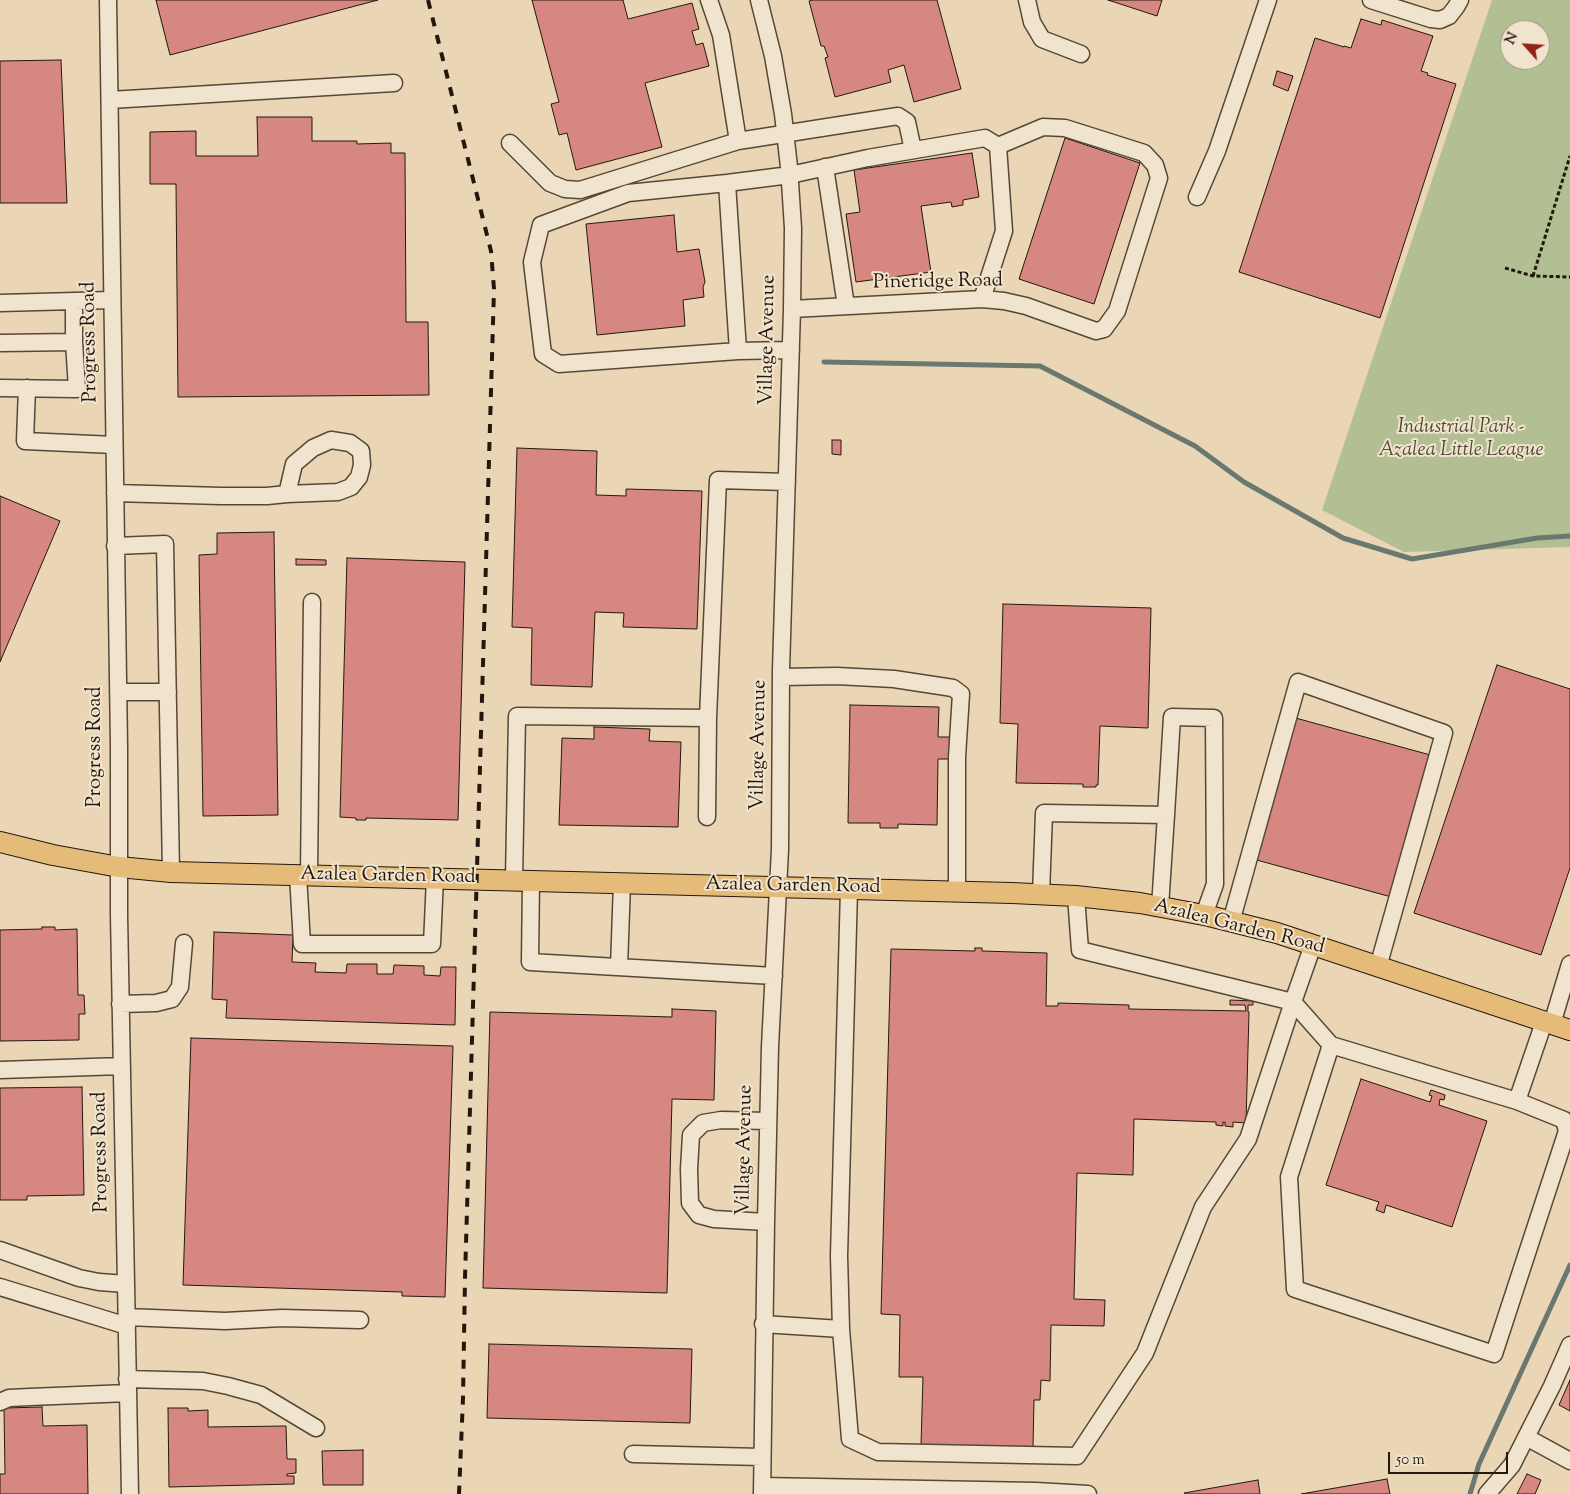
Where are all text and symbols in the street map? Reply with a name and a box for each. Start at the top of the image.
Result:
north arrow [1500,20,1550,70]
text: N [1501,29,1524,48]
street label: Pineridge Road [873,270,1003,296]
street label: Village Avenue [756,274,782,406]
street label: Progress Road [78,281,104,403]
park label: Industrial Park - Azalea Little League [1379,417,1543,464]
street label: Village Avenue [747,679,773,811]
street label: Progress Road [85,687,109,807]
street label: Azalea Garden Road [300,863,476,891]
street label: Azalea Garden Road [705,873,881,901]
street label: Azalea Garden Road [1151,895,1327,961]
street label: Village Avenue [733,1084,759,1216]
street label: Progress Road [89,1091,115,1213]
scale bar [1390,1442,1510,1474]
text: 50 m [1396,1450,1425,1471]

